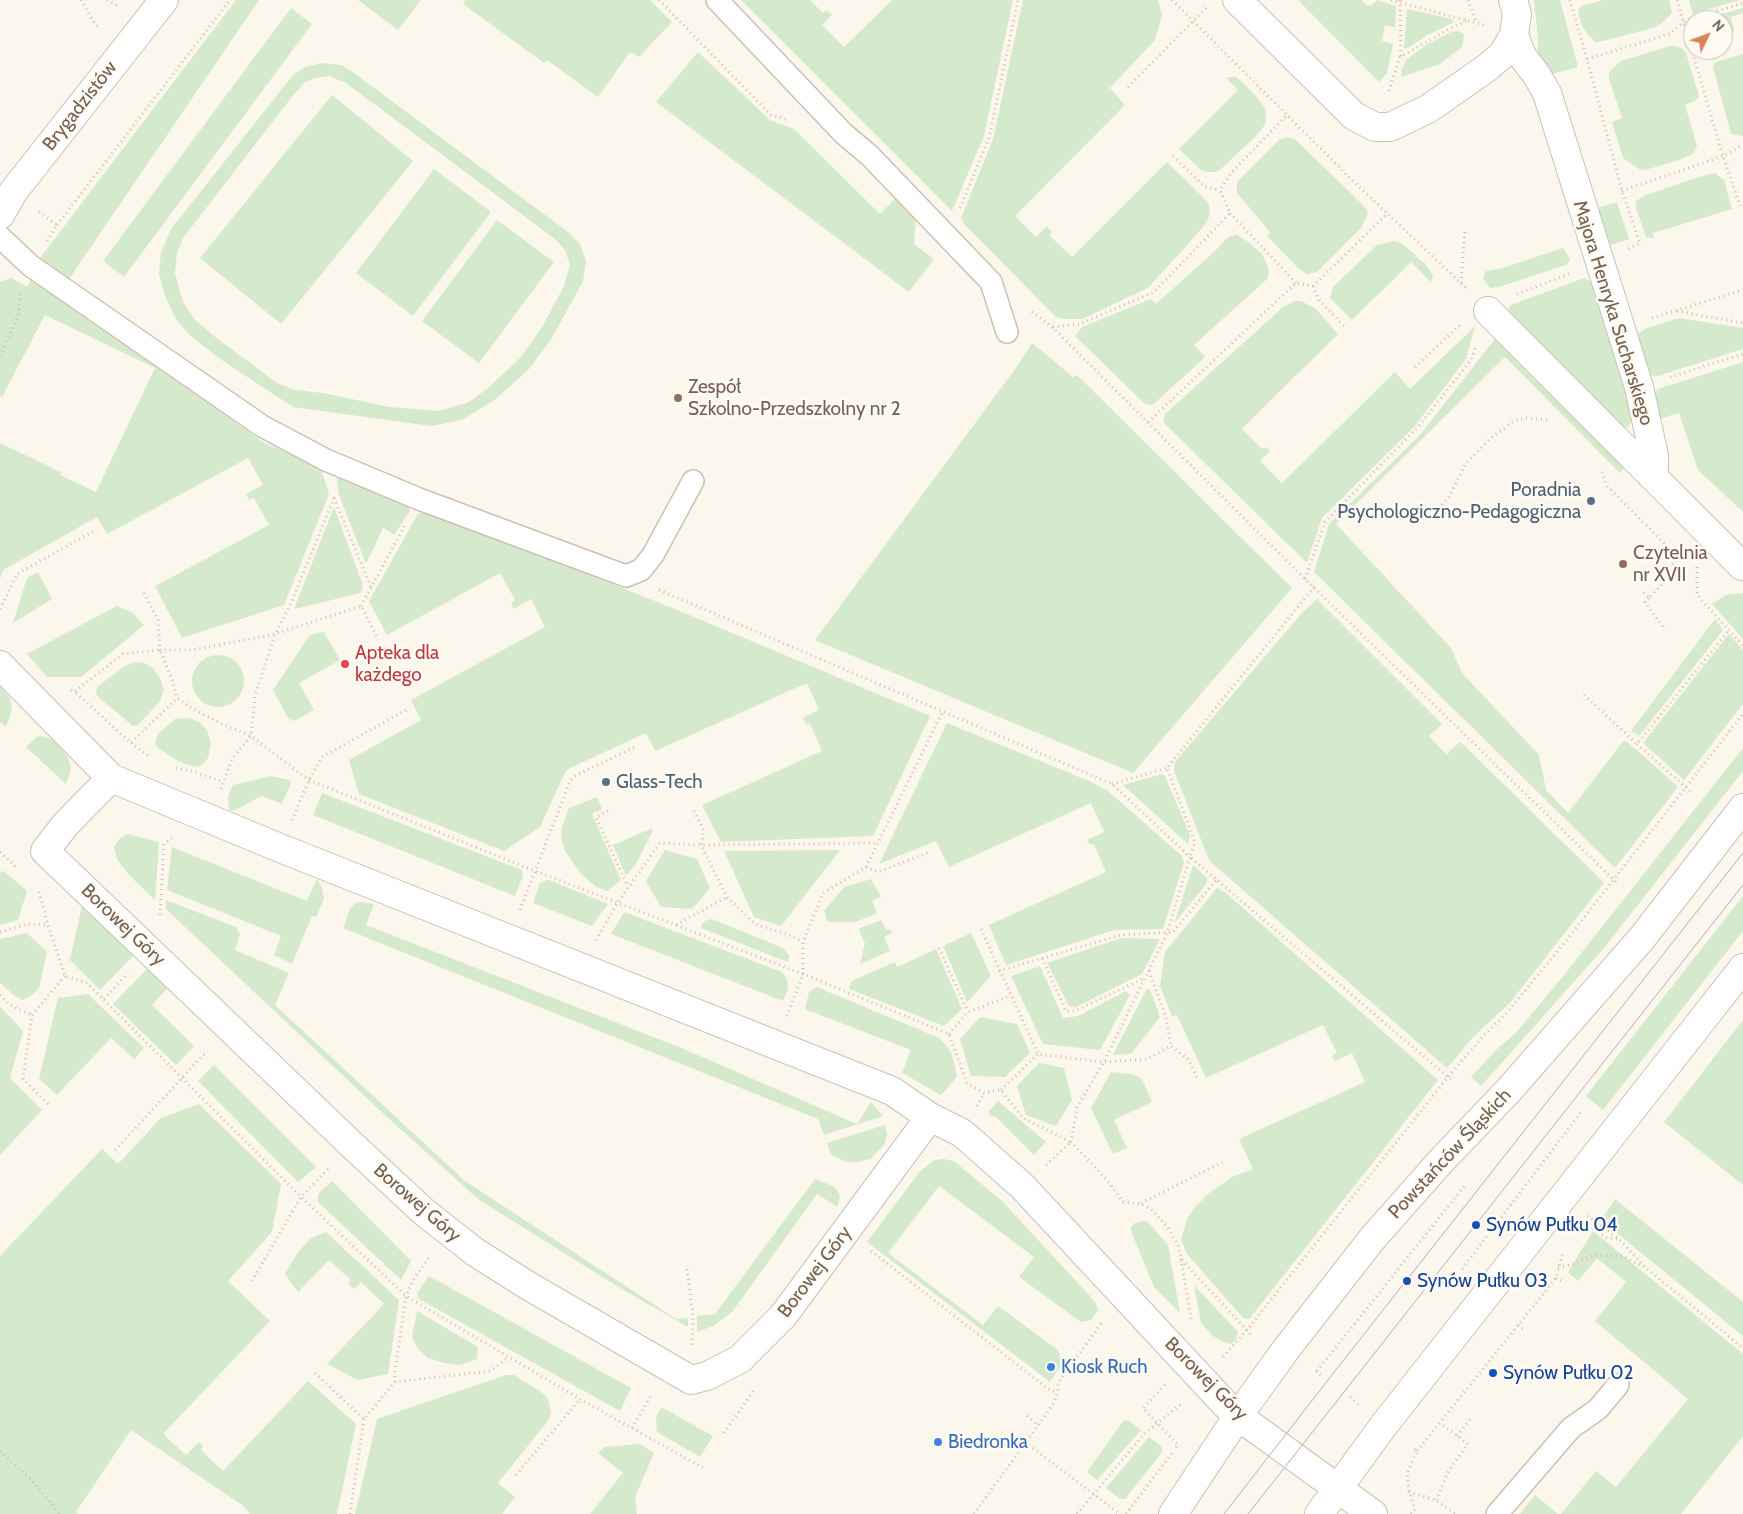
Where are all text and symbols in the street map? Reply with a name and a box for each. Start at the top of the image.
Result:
north arrow [1683,10,1733,60]
text: N [1708,16,1728,35]
street label: Brygadzistów [38,57,122,155]
street label: Majora Henryka Sucharskiego [1568,198,1658,428]
place label: Zespół Szkolno-Przedszkolny nr 2 [688,376,901,420]
marker: Zespół Szkolno-Przedszkolny nr 2 [672,392,684,404]
place label: Poradnia Psychologiczno-Pedagogiczna [1337,479,1581,523]
marker: Poradnia Psychologiczno-Pedagogiczna [1585,495,1597,507]
place label: Czytelnia nr XVII [1633,542,1708,586]
marker: Czytelnia nr XVII [1617,558,1629,570]
place label: Apteka dla każdego [355,642,439,686]
marker: Apteka dla każdego [339,658,351,670]
place label: Glass-Tech [616,771,703,793]
marker: Glass-Tech [600,776,612,788]
street label: Borowej Góry [76,879,170,971]
street label: Powstańców Śląskich [1384,1084,1516,1224]
street label: Borowej Góry [369,1159,465,1247]
place label: Synów Pułku 04 [1486,1214,1618,1236]
marker: Synów Pułku 04 [1470,1219,1482,1231]
street label: Borowej Góry [773,1222,857,1322]
place label: Synów Pułku 03 [1417,1270,1548,1292]
marker: Synów Pułku 03 [1401,1275,1413,1287]
street label: Borowej Góry [1160,1333,1252,1425]
place label: Kiosk Ruch [1061,1356,1147,1378]
marker: Kiosk Ruch [1045,1361,1057,1373]
place label: Synów Pułku 02 [1503,1362,1634,1384]
marker: Synów Pułku 02 [1487,1367,1499,1379]
place label: Biedronka [948,1431,1028,1453]
marker: Biedronka [932,1436,944,1448]

